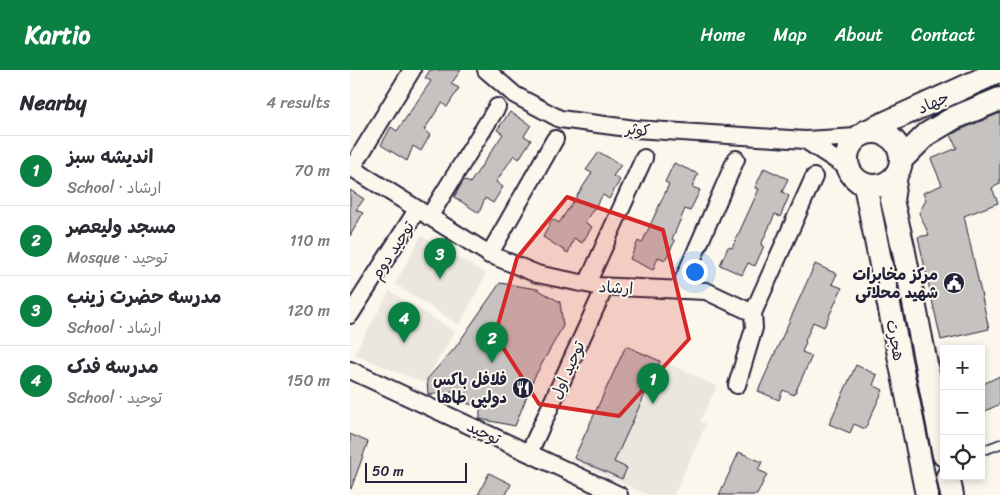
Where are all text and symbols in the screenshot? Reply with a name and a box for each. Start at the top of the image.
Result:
text: Kartio [25,14,90,56]
text: Home [701,19,746,51]
text: Map [774,19,807,51]
text: About [835,19,883,51]
text: Contact [911,19,975,51]
street label: جهاد [912,83,954,122]
text: Nearby [20,84,86,122]
text: 4 results [266,88,330,117]
street label: کوثر [622,114,652,145]
text: اندیشه سبز [67,140,153,173]
text: 1 [33,156,39,185]
text: 70 m [294,156,330,185]
text: School · ارشاد [67,173,161,202]
text: مسجد ولیعصر [67,210,176,243]
street label: توحید دوم [362,215,423,286]
text: 2 [31,226,41,255]
text: 110 m [290,226,330,255]
pin: 3 [424,238,456,279]
text: Mosque · توحید [67,243,168,272]
your location [682,259,708,285]
place label: مرکز مخابرات شهید محلاتی [853,260,938,307]
public building icon: مرکز مخابرات شهید محلاتی [942,271,966,295]
street label: ارشاد [598,272,634,303]
text: مدرسه حضرت زینب [67,280,221,313]
text: 3 [32,296,40,325]
text: 120 m [287,296,330,325]
pin: 4 [388,302,420,343]
text: School · ارشاد [67,313,161,342]
street label: هجرت [877,317,914,363]
pin: 2 [476,322,508,363]
street label: توحید اول [542,336,593,404]
map controls [940,345,985,480]
button: + [940,345,985,390]
text: مدرسه فدک [67,350,159,383]
pin: 1 [637,363,669,404]
place label: فلافل باکس دولپی طاها [433,365,507,412]
text: 4 [31,366,41,395]
text: 150 m [287,366,330,395]
restaurant icon: فلافل باکس دولپی طاها [511,376,535,400]
text: School · توحید [67,383,162,412]
button: − [940,390,985,435]
street label: توحید [462,412,506,453]
button: locate [940,435,985,480]
text: 50 m [372,459,404,484]
scale bar [365,460,468,483]

